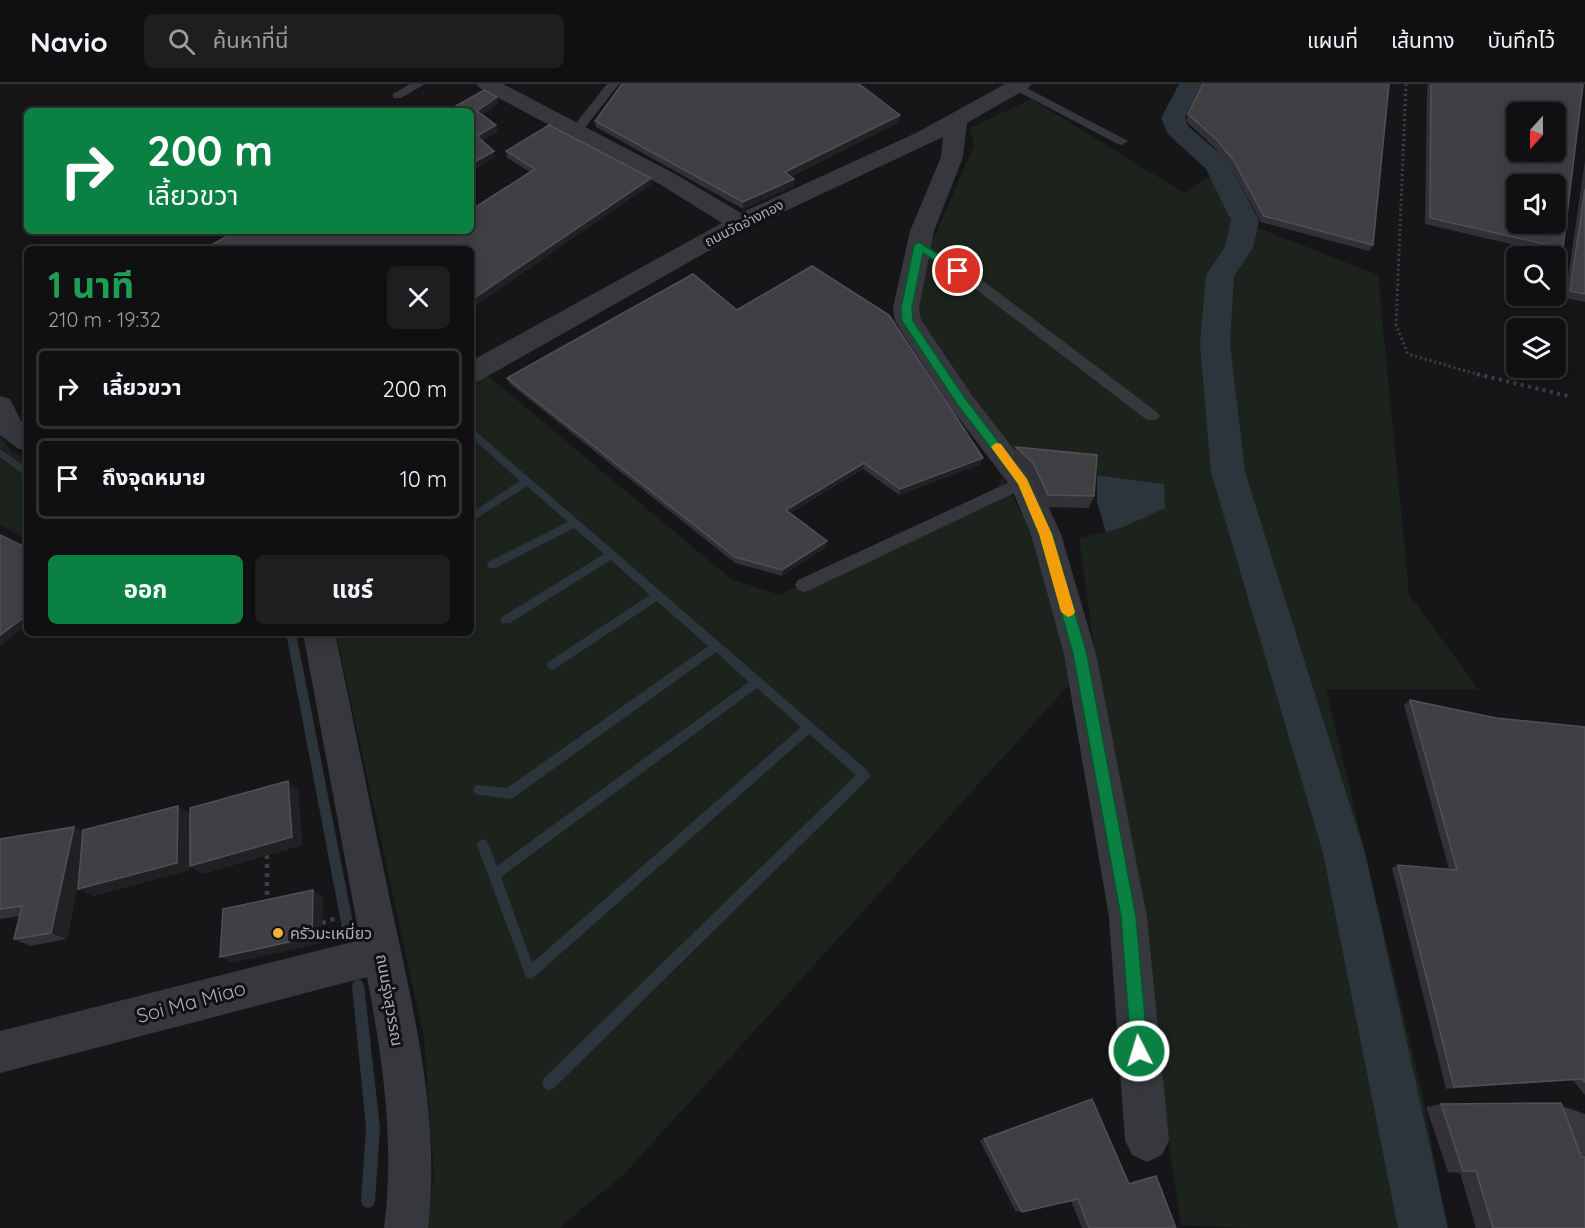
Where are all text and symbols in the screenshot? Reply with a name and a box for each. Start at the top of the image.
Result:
search box [144,14,564,68]
text: Navio [30,24,108,59]
icon: search [165,25,198,58]
text: ค้นหาที่นี่ [213,26,288,54]
text: แผนที่ [1307,27,1358,53]
text: เส้นทาง [1391,27,1455,53]
text: บันทึกไว้ [1488,27,1555,53]
north arrow [1506,102,1566,162]
map controls [1506,102,1566,378]
text: 200 m [147,124,273,177]
icon: right [48,132,126,210]
button: sound [1506,174,1566,234]
text: เลี้ยวขวา [147,178,238,212]
street label: ถนนวัดอ่างทอง [701,195,787,251]
pin [932,245,983,296]
button: search [1506,246,1566,306]
icon: arrive [941,254,974,287]
text: 1 นาที [48,262,134,307]
button: close [387,266,450,329]
text: 210 m · 19:32 [48,307,161,332]
button: layers [1506,318,1566,378]
icon: right [51,372,84,405]
text: เลี้ยวขวา [102,373,182,401]
text: 200 m [383,375,447,403]
icon: arrive [51,462,84,495]
text: ถึงจุดหมาย [102,463,206,491]
text: 10 m [400,465,447,493]
button: ออก [48,555,243,624]
button: แชร์ [255,555,450,624]
place label: ครัวมะเหมี่ยว [290,922,372,943]
marker: ครัวมะเหมี่ยว [271,926,285,940]
street label: ถนนรุ่งสุวรรณ [372,953,408,1047]
street label: Soi Ma Miao [133,975,248,1028]
position arrow [1107,1019,1171,1083]

